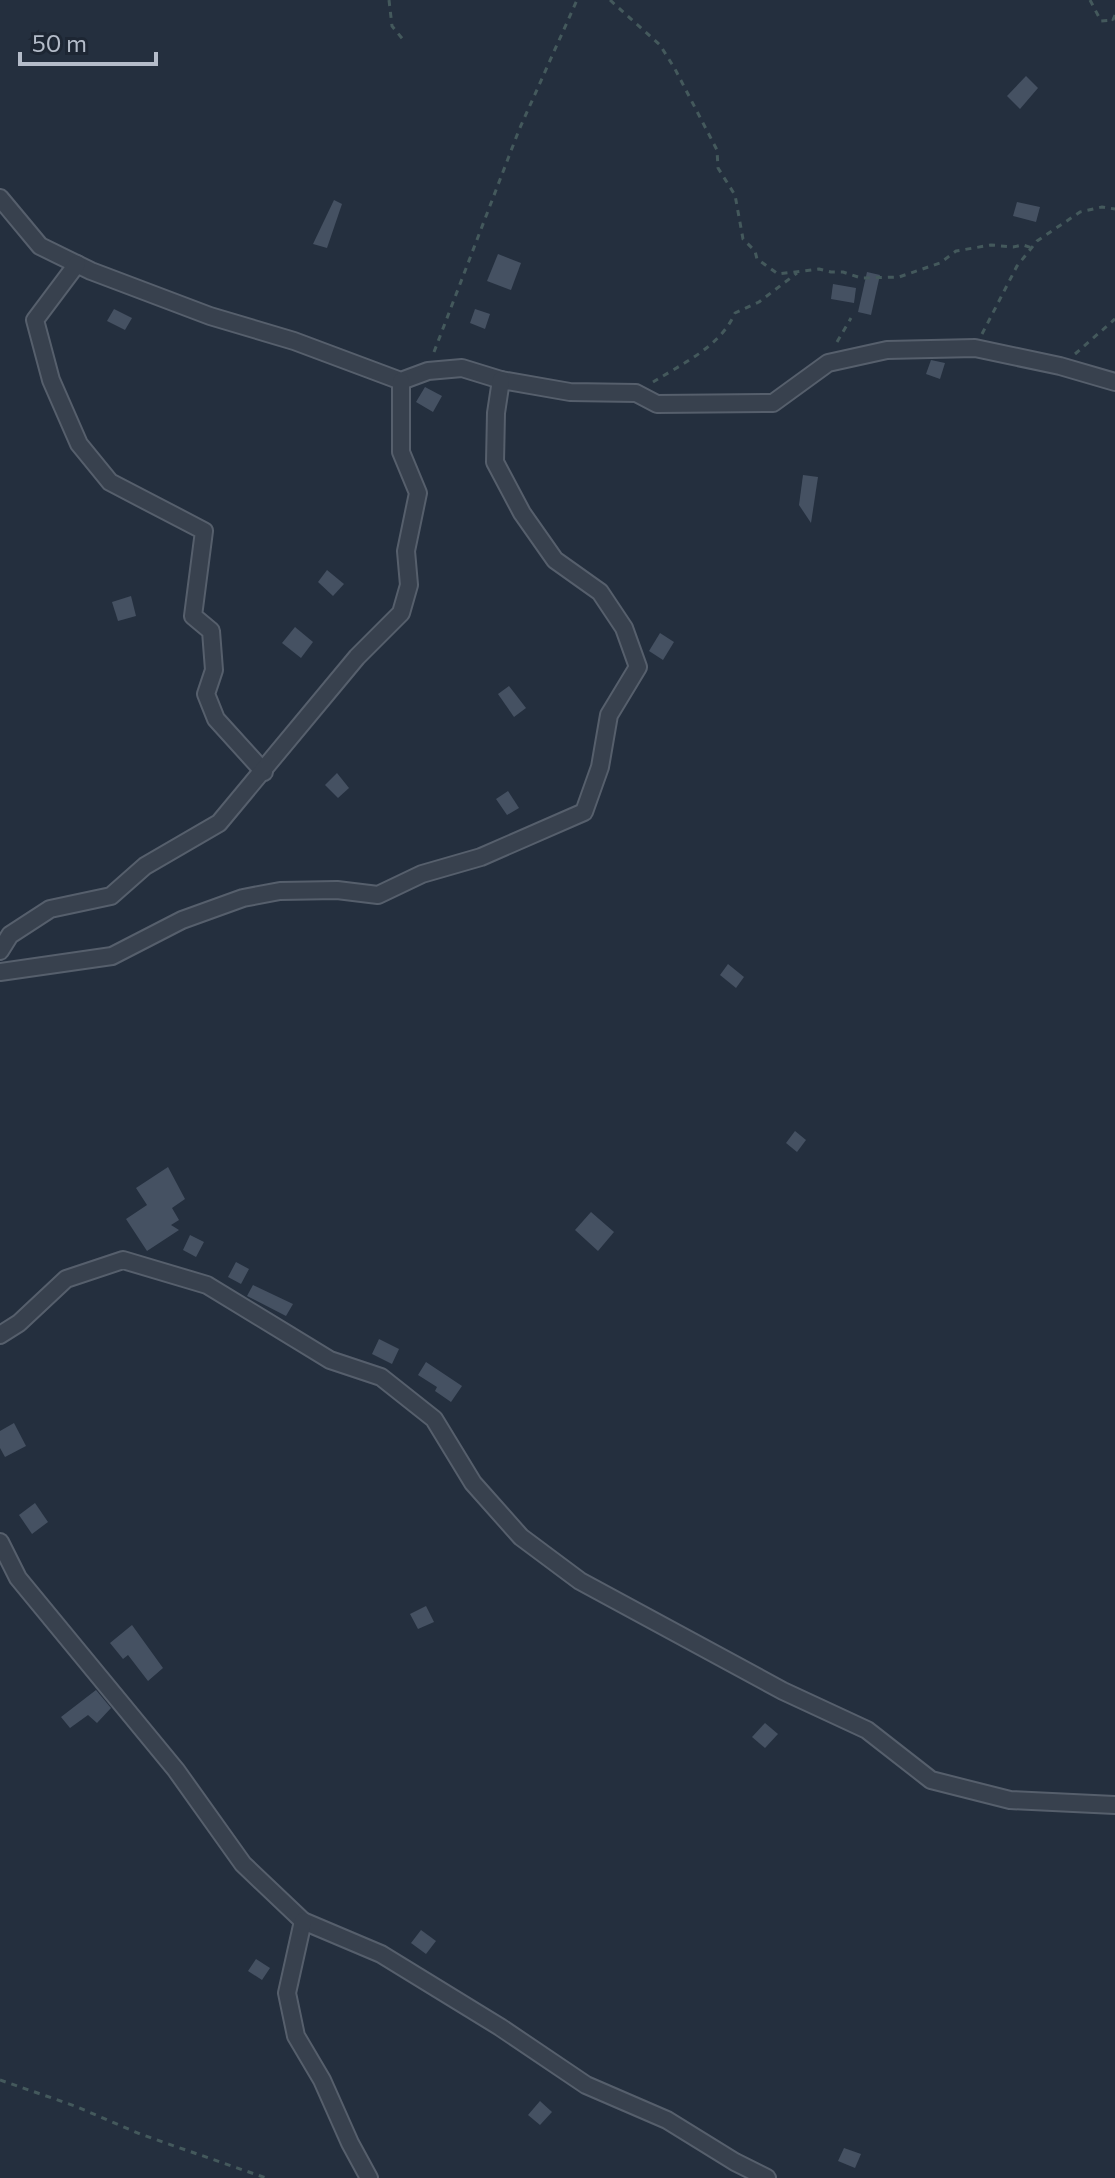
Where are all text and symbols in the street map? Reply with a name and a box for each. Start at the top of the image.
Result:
scale bar [20,16,156,66]
text: 50 m [32,28,87,57]

